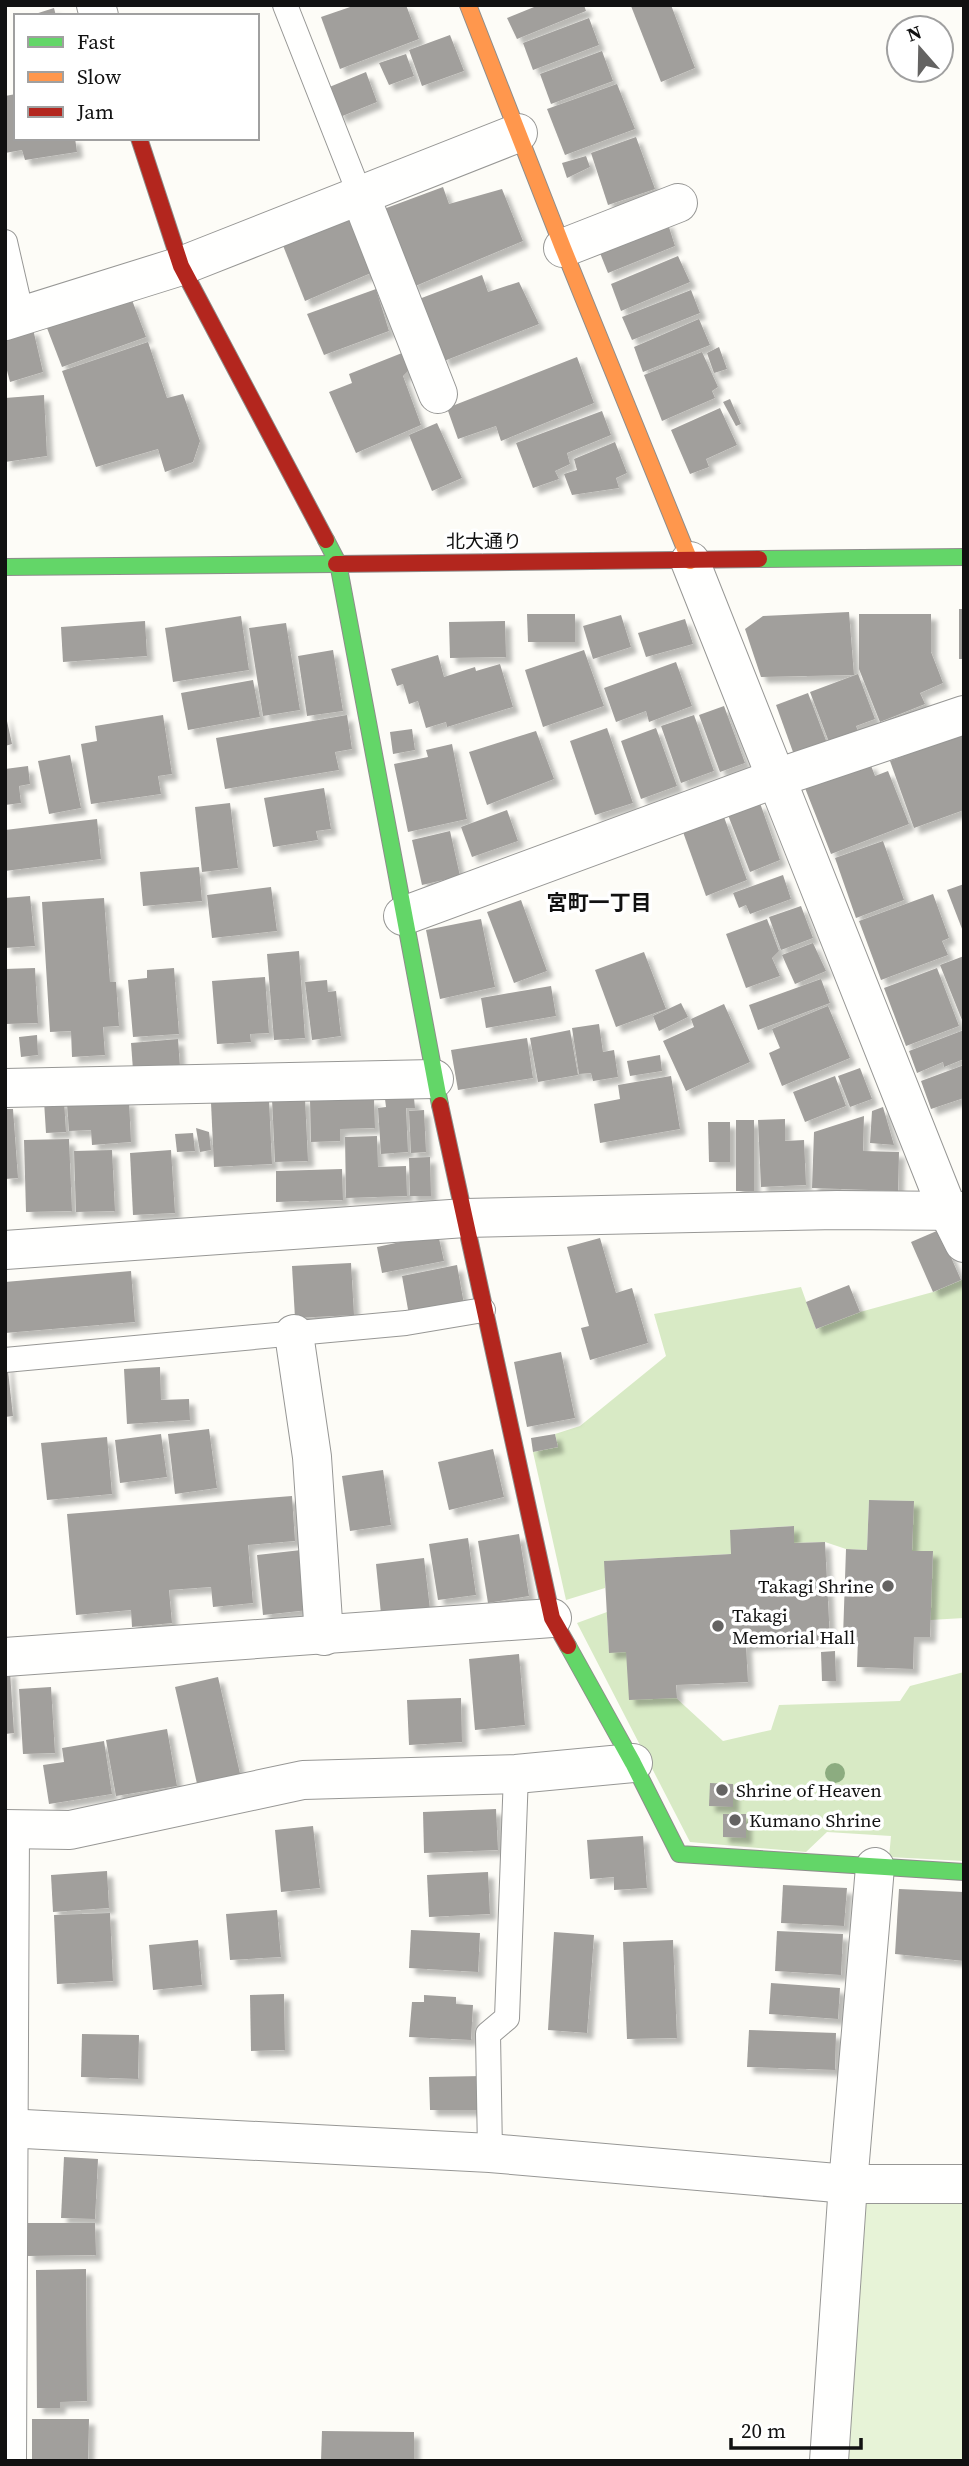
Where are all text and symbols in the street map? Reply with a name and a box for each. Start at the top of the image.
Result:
legend [14,14,259,140]
north arrow [885,14,955,84]
text: N [903,18,925,48]
text: Fast [77,27,115,56]
text: Slow [77,62,121,91]
text: Jam [76,97,114,126]
street label: 北大通り [446,528,522,554]
district label: 宮町一丁目 [547,888,652,917]
place label: Takagi Shrine [758,1573,874,1599]
marker: Takagi Shrine [880,1578,896,1594]
place label: Takagi Memorial Hall [732,1602,855,1650]
marker: Takagi Memorial Hall [710,1618,726,1634]
place label: Shrine of Heaven [736,1777,882,1803]
marker: Shrine of Heaven [714,1782,730,1798]
place label: Kumano Shrine [749,1807,881,1833]
marker: Kumano Shrine [727,1812,743,1828]
scale bar [731,2406,860,2450]
text: 20 m [741,2416,786,2445]

